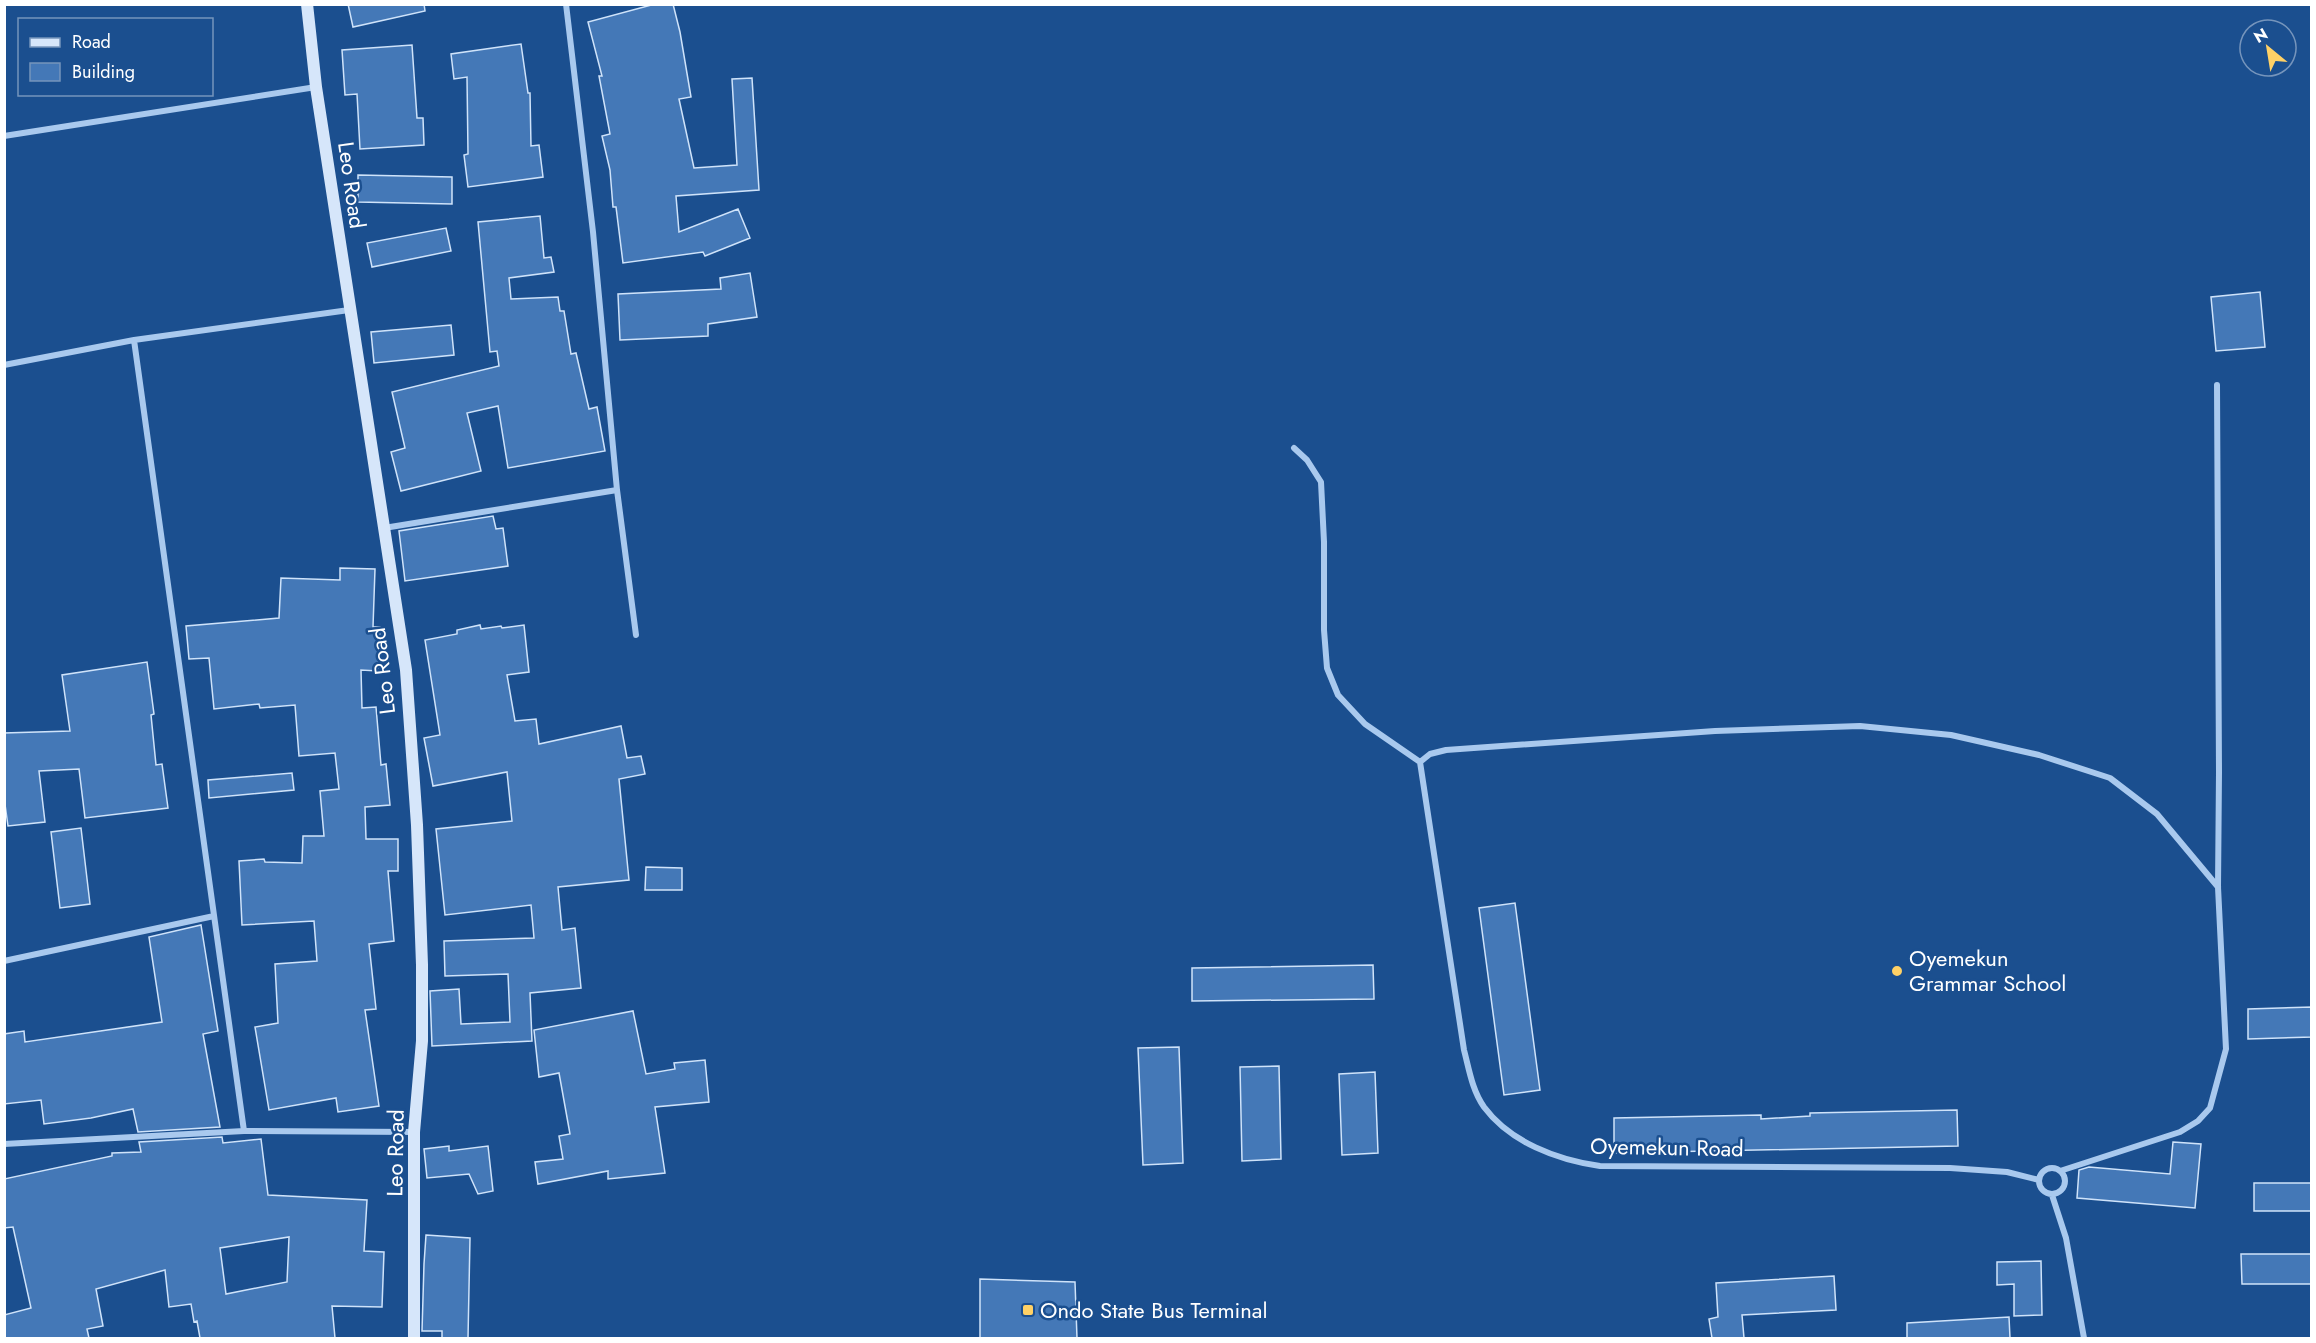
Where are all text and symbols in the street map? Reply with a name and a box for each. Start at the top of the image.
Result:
legend [18,18,213,96]
north arrow [2238,18,2298,78]
text: N [2249,22,2272,49]
text: Road [72,29,111,55]
text: Building [72,59,135,85]
street label: Leo Road [330,140,374,230]
street label: Leo Road [361,626,403,716]
place label: Oyemekun Grammar School [1909,942,2066,999]
marker: Oyemekun Grammar School [1890,964,1904,978]
street label: Leo Road [378,1109,412,1197]
street label: Oyemekun Road [1590,1130,1744,1164]
place label: Ondo State Bus Terminal [1040,1294,1267,1326]
marker: Ondo State Bus Terminal [1021,1303,1035,1317]

